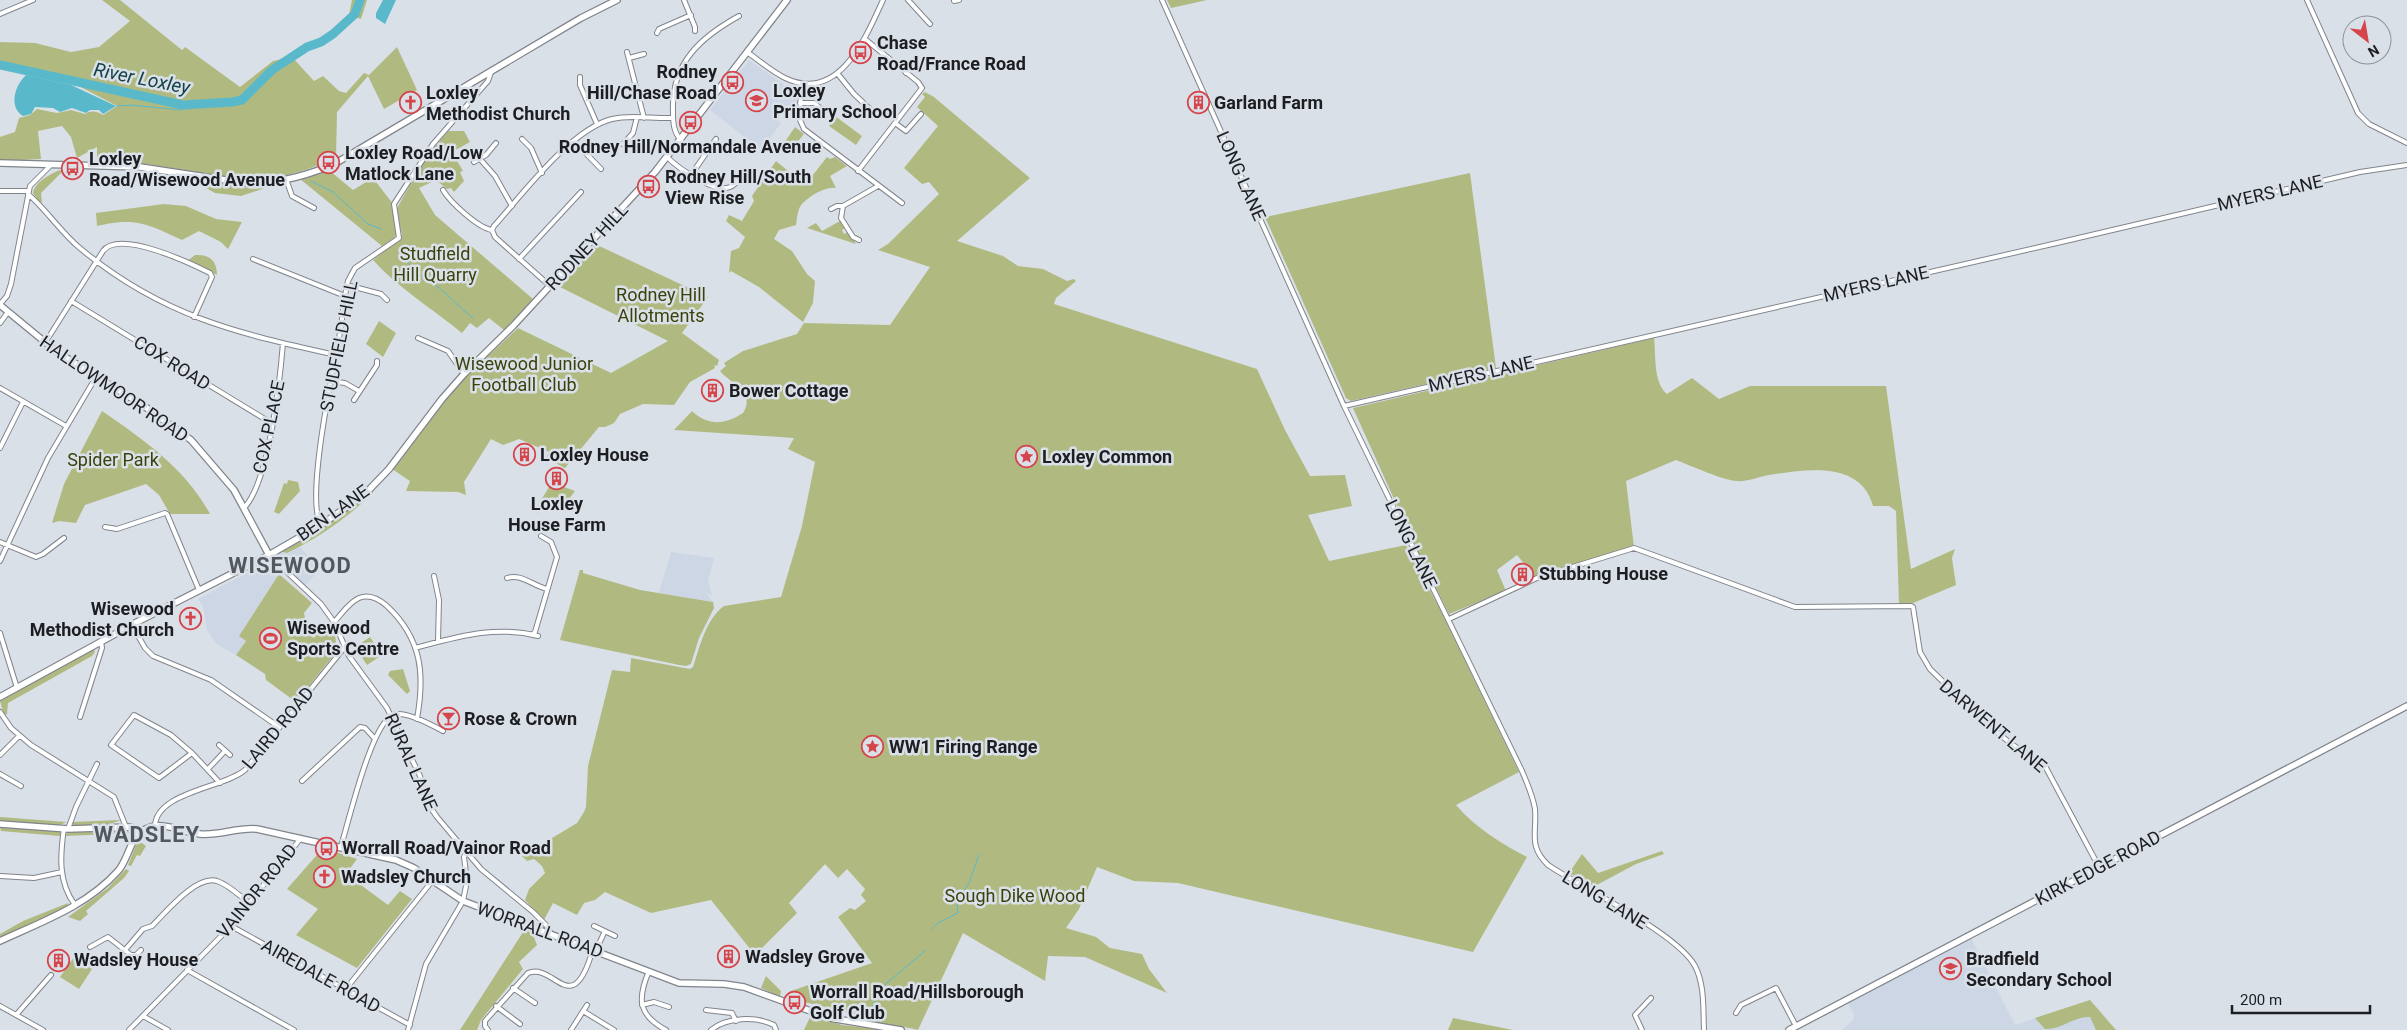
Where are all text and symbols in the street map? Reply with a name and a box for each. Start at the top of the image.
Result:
north arrow [2342,15,2392,65]
place label: Chase Road/France Road [877,32,1026,74]
bus stop icon: Chase Road/France Road [849,41,873,65]
text: N [2365,42,2382,61]
water label: River Loxley [92,58,193,99]
place label: Rodney Hill/Chase Road [587,61,718,103]
bus stop icon: Rodney Hill/Chase Road [721,70,745,94]
place label: Loxley Primary School [773,80,897,122]
place label: Loxley Methodist Church [426,82,570,124]
school or university icon: Loxley Primary School [745,89,769,113]
church icon: Loxley Methodist Church [398,91,422,115]
building icon: Garland Farm [1186,91,1210,115]
place label: Garland Farm [1214,92,1323,113]
bus stop icon: Rodney Hill/Normandale Avenue [678,110,702,134]
street label: LONG LANE [1212,128,1271,224]
place label: Rodney Hill/Normandale Avenue [559,136,822,157]
place label: Loxley Road/Low Matlock Lane [345,142,483,184]
place label: Loxley Road/Wisewood Avenue [89,148,285,190]
bus stop icon: Loxley Road/Low Matlock Lane [317,151,341,175]
bus stop icon: Loxley Road/Wisewood Avenue [61,157,85,181]
place label: Rodney Hill/South View Rise [665,166,811,208]
street label: MYERS LANE [2215,170,2325,215]
bus stop icon: Rodney Hill/South View Rise [637,175,661,199]
street label: RODNEY HILL [541,199,632,294]
park label: Studfield Hill Quarry [393,243,477,285]
street label: MYERS LANE [1821,261,1931,306]
street label: STUDFIELD HILL [316,278,362,413]
park label: Rodney Hill Allotments [616,284,706,326]
street label: HALLOWMOOR ROAD [36,331,193,446]
street label: COX ROAD [130,331,215,394]
street label: MYERS LANE [1426,351,1536,396]
park label: Wisewood Junior Football Club [455,353,593,395]
street label: COX PLACE [248,379,289,475]
building icon: Bower Cottage [701,379,725,403]
place label: Bower Cottage [729,380,849,401]
building icon: Loxley House [512,443,536,467]
place label: Loxley House [540,444,649,465]
place icon: Loxley Common [1014,445,1038,469]
place label: Loxley Common [1042,446,1172,467]
park label: Spider Park [67,449,160,470]
building icon: Loxley House Farm [545,467,569,491]
street label: BEN LANE [293,480,373,545]
place label: Loxley House Farm [508,493,606,535]
street label: LONG LANE [1381,496,1442,591]
district label: WISEWOOD [228,553,352,578]
building icon: Stubbing House [1511,562,1535,586]
place label: Stubbing House [1539,563,1668,584]
place label: Wisewood Methodist Church [30,598,174,640]
church icon: Wisewood Methodist Church [178,607,202,631]
place label: Wisewood Sports Centre [287,617,399,659]
sports icon: Wisewood Sports Centre [259,626,283,650]
street label: DARWENT LANE [1936,675,2051,776]
street label: LAIRD ROAD [237,682,318,773]
bar icon: Rose & Crown [436,707,460,731]
place label: Rose & Crown [464,708,577,729]
street label: RURAL LANE [381,710,442,814]
place icon: WW1 Firing Range [861,735,885,759]
place label: WW1 Firing Range [889,736,1038,757]
district label: WADSLEY [94,822,200,847]
street label: KIRK EDGE ROAD [2032,826,2164,909]
bus stop icon: Worrall Road/Vainor Road [314,836,338,860]
place label: Worrall Road/Vainor Road [342,837,551,858]
street label: VAINOR ROAD [212,839,301,942]
church icon: Wadsley Church [313,865,337,889]
place label: Wadsley Church [341,866,471,887]
street label: LONG LANE [1559,866,1652,933]
park label: Sough Dike Wood [945,885,1085,906]
street label: WORRALL ROAD [474,897,606,962]
street label: AIREDALE ROAD [258,934,384,1017]
building icon: Wadsley Grove [717,945,741,969]
place label: Wadsley Grove [745,946,865,967]
building icon: Wadsley House [46,948,70,972]
place label: Bradfield Secondary School [1966,948,2112,990]
place label: Wadsley House [74,949,199,970]
school or university icon: Bradfield Secondary School [1938,957,1962,981]
place label: Worrall Road/Hillsborough Golf Club [810,981,1024,1023]
scale bar [2232,982,2370,1014]
bus stop icon: Worrall Road/Hillsborough Golf Club [782,990,806,1014]
text: 200 m [2240,991,2282,1009]

